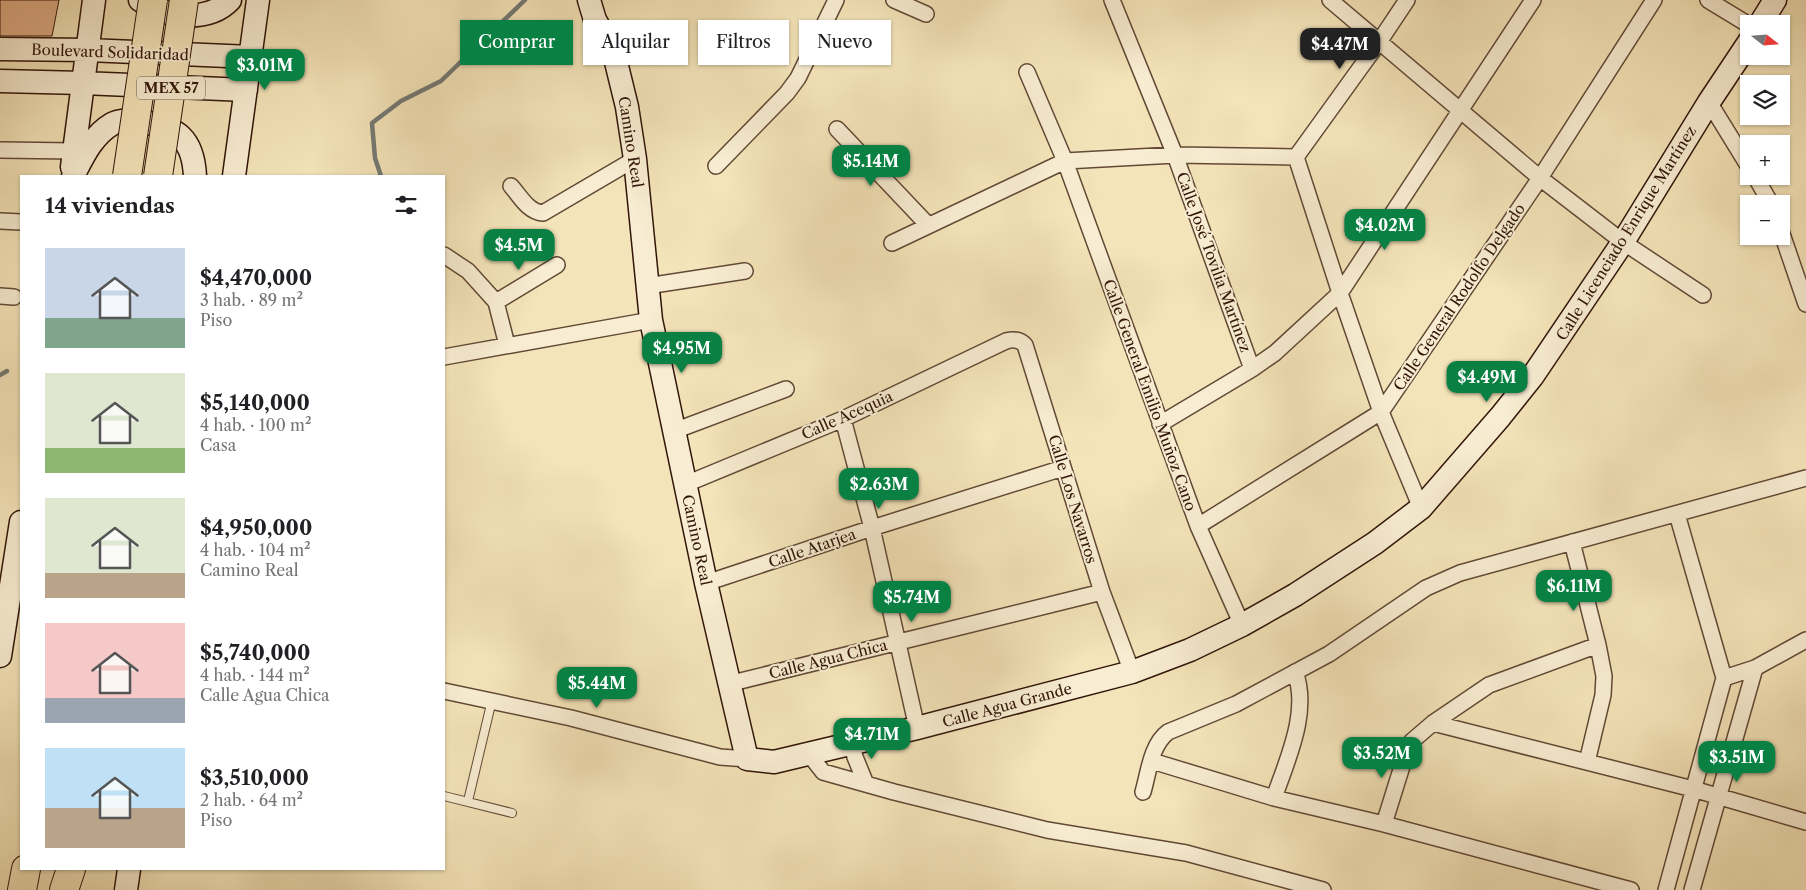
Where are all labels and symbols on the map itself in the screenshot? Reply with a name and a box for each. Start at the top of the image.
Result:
north arrow [1740,15,1790,65]
pin: $4.47M [1299,28,1381,70]
street label: Boulevard Solidaridad [31,40,189,64]
pin: $3.01M [224,48,306,91]
road number: MEX 57 [137,76,205,100]
street label: Camino Real [614,95,648,190]
street label: Calle Licenciado Enrique Martínez [1552,122,1700,344]
pin: $5.14M [830,144,912,187]
street label: Calle José Tovilia Martínez [1173,169,1256,355]
street label: Calle General Rodolfo Delgado [1389,200,1529,394]
pin: $4.02M [1344,208,1426,251]
pin: $4.5M [484,228,554,271]
street label: Calle General Emilio Muñoz Cano [1099,277,1201,513]
pin: $4.95M [641,332,723,374]
pin: $4.49M [1446,360,1528,403]
street label: Calle Acequia [798,386,896,444]
street label: Calle Los Navarros [1044,432,1102,566]
pin: $2.63M [838,468,920,510]
street label: Camino Real [678,493,716,588]
street label: Calle Atarjea [766,524,858,572]
pin: $6.11M [1533,570,1615,612]
pin: $5.74M [871,580,953,623]
street label: Calle Agua Chica [767,635,889,683]
pin: $5.44M [556,666,638,709]
street label: Calle Agua Grande [940,679,1074,731]
pin: $4.71M [831,718,913,760]
pin: $3.52M [1341,736,1423,779]
pin: $3.51M [1696,740,1778,783]

